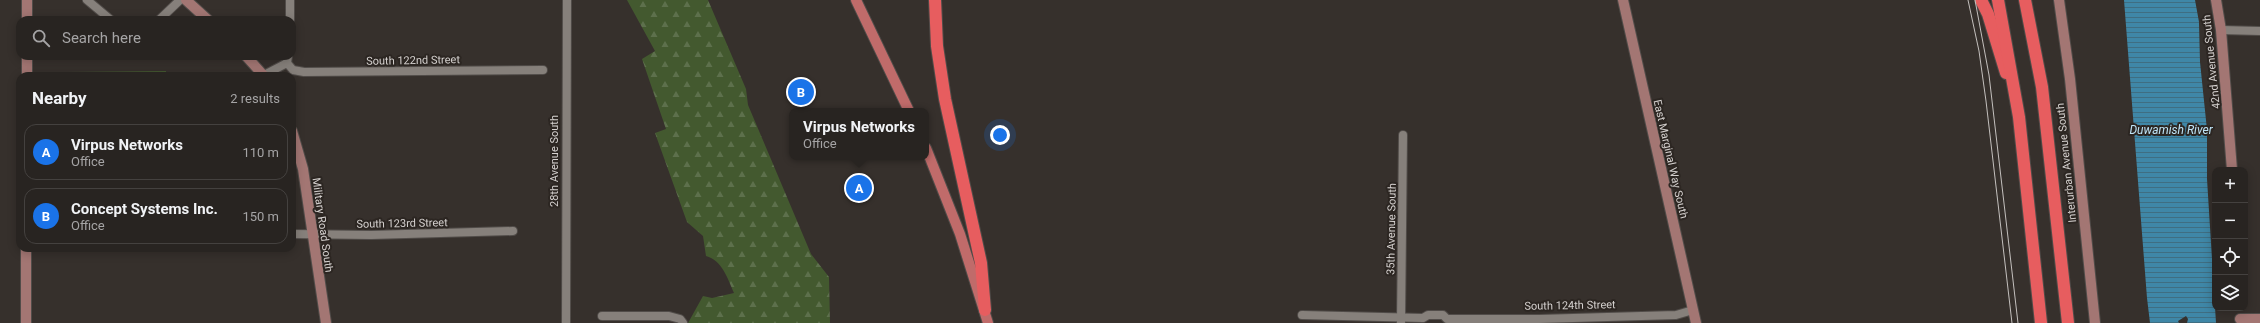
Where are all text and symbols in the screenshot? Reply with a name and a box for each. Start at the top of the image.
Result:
street label: 42nd Avenue South [2200,14,2223,110]
search box [16,16,296,60]
icon: search [30,27,52,49]
text: Search here [62,29,141,47]
street label: South 122nd Street [366,53,460,68]
pin: B [788,77,814,107]
text: Nearby [32,88,87,108]
text: 2 results [230,91,280,106]
street label: East Marginal Way South [1650,98,1691,220]
street label: Interurban Avenue South [2054,102,2079,223]
popup [789,108,929,160]
street label: 28th Avenue South [548,115,561,207]
text: Virpus Networks [803,118,915,136]
water label: Duwamish River [2129,123,2214,137]
your location [990,125,1010,145]
text: Virpus Networks [71,136,183,154]
text: Office [803,136,837,151]
text: A [42,145,50,160]
text: 110 m [242,145,279,160]
text: Office [71,154,105,169]
map controls [2212,167,2248,311]
button: + [2212,167,2248,203]
pin: A [846,173,872,203]
street label: Military Road South [309,177,336,273]
street label: 35th Avenue South [1384,183,1399,275]
text: Concept Systems Inc. [71,200,218,218]
button: − [2212,203,2248,239]
text: B [42,209,50,224]
text: 150 m [242,209,279,224]
street label: South 123rd Street [356,216,448,231]
text: Office [71,218,105,233]
button: locate [2212,239,2248,275]
button: layers [2212,275,2248,311]
street label: South 124th Street [1524,298,1616,313]

